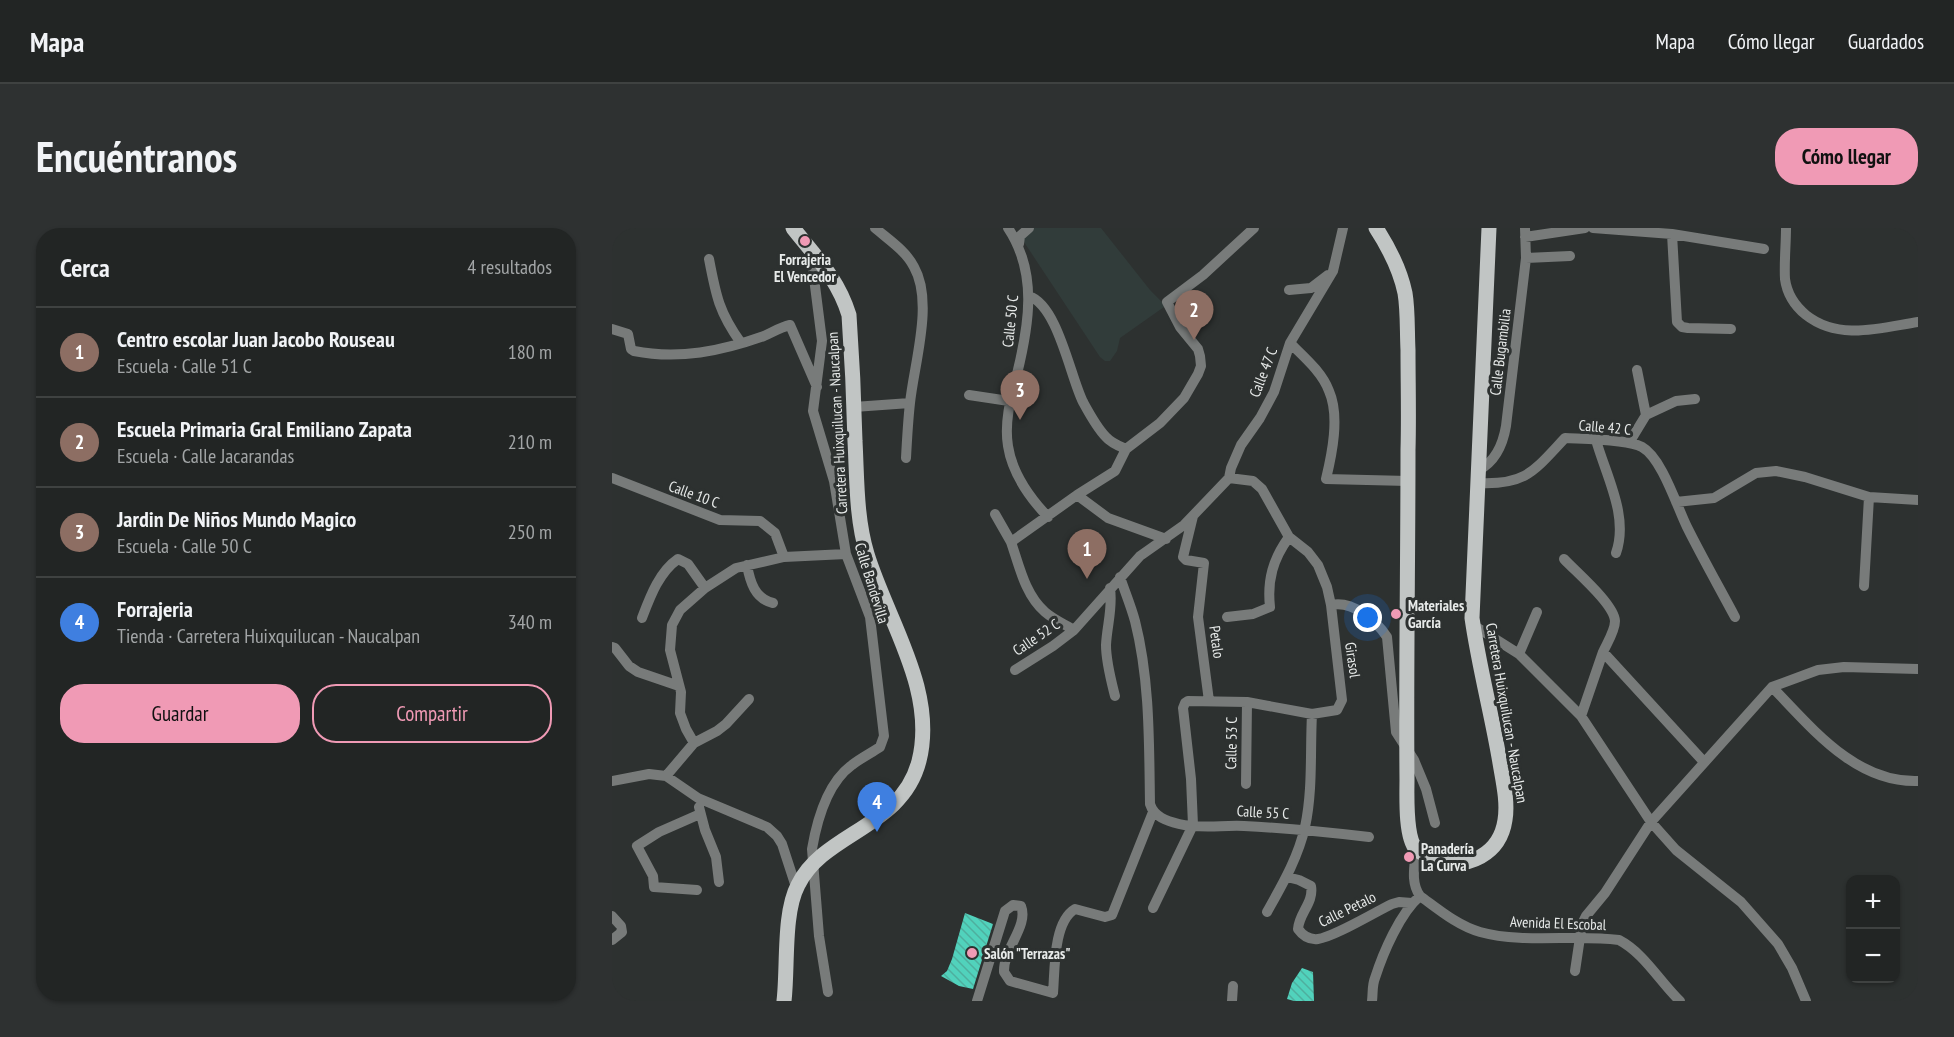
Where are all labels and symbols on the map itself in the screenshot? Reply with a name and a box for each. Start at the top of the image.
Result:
marker: Forrajeria El Vencedor [798,234,812,248]
place label: Forrajeria El Vencedor [774,250,836,286]
pin: 2 [1174,291,1214,340]
street label: Calle 50 C [998,294,1022,348]
street label: Calle Bugambilia [1485,307,1515,397]
street label: Carretera Huixquilucan - Naucalpan [823,331,851,515]
street label: Calle 47 C [1245,344,1281,400]
pin: 3 [1000,370,1040,420]
street label: Calle 42 C [1578,415,1632,439]
street label: Calle 10 C [666,476,722,512]
pin: 1 [1068,530,1106,579]
street label: Calle Bandevilla [851,540,893,626]
place label: Materiales García [1408,596,1464,632]
your location [1353,603,1382,632]
marker: Materiales García [1389,607,1403,621]
street label: Calle 52 C [1009,614,1063,660]
street label: Carretera Huixquilucan - Naucalpan [1482,621,1532,805]
street label: Petalo [1205,625,1229,659]
street label: Girasol [1341,641,1365,680]
street label: Calle 53 C [1221,716,1241,769]
pin: 4 [858,782,896,832]
street label: Calle 55 C [1236,801,1290,823]
place label: Panadería La Curva [1421,839,1474,875]
marker: Panadería La Curva [1402,850,1416,864]
street label: Calle Petalo [1315,887,1379,931]
street label: Avenida El Escobal [1510,912,1607,934]
place label: Salón "Terrazas" [984,944,1070,963]
marker: Salón "Terrazas" [965,946,979,960]

